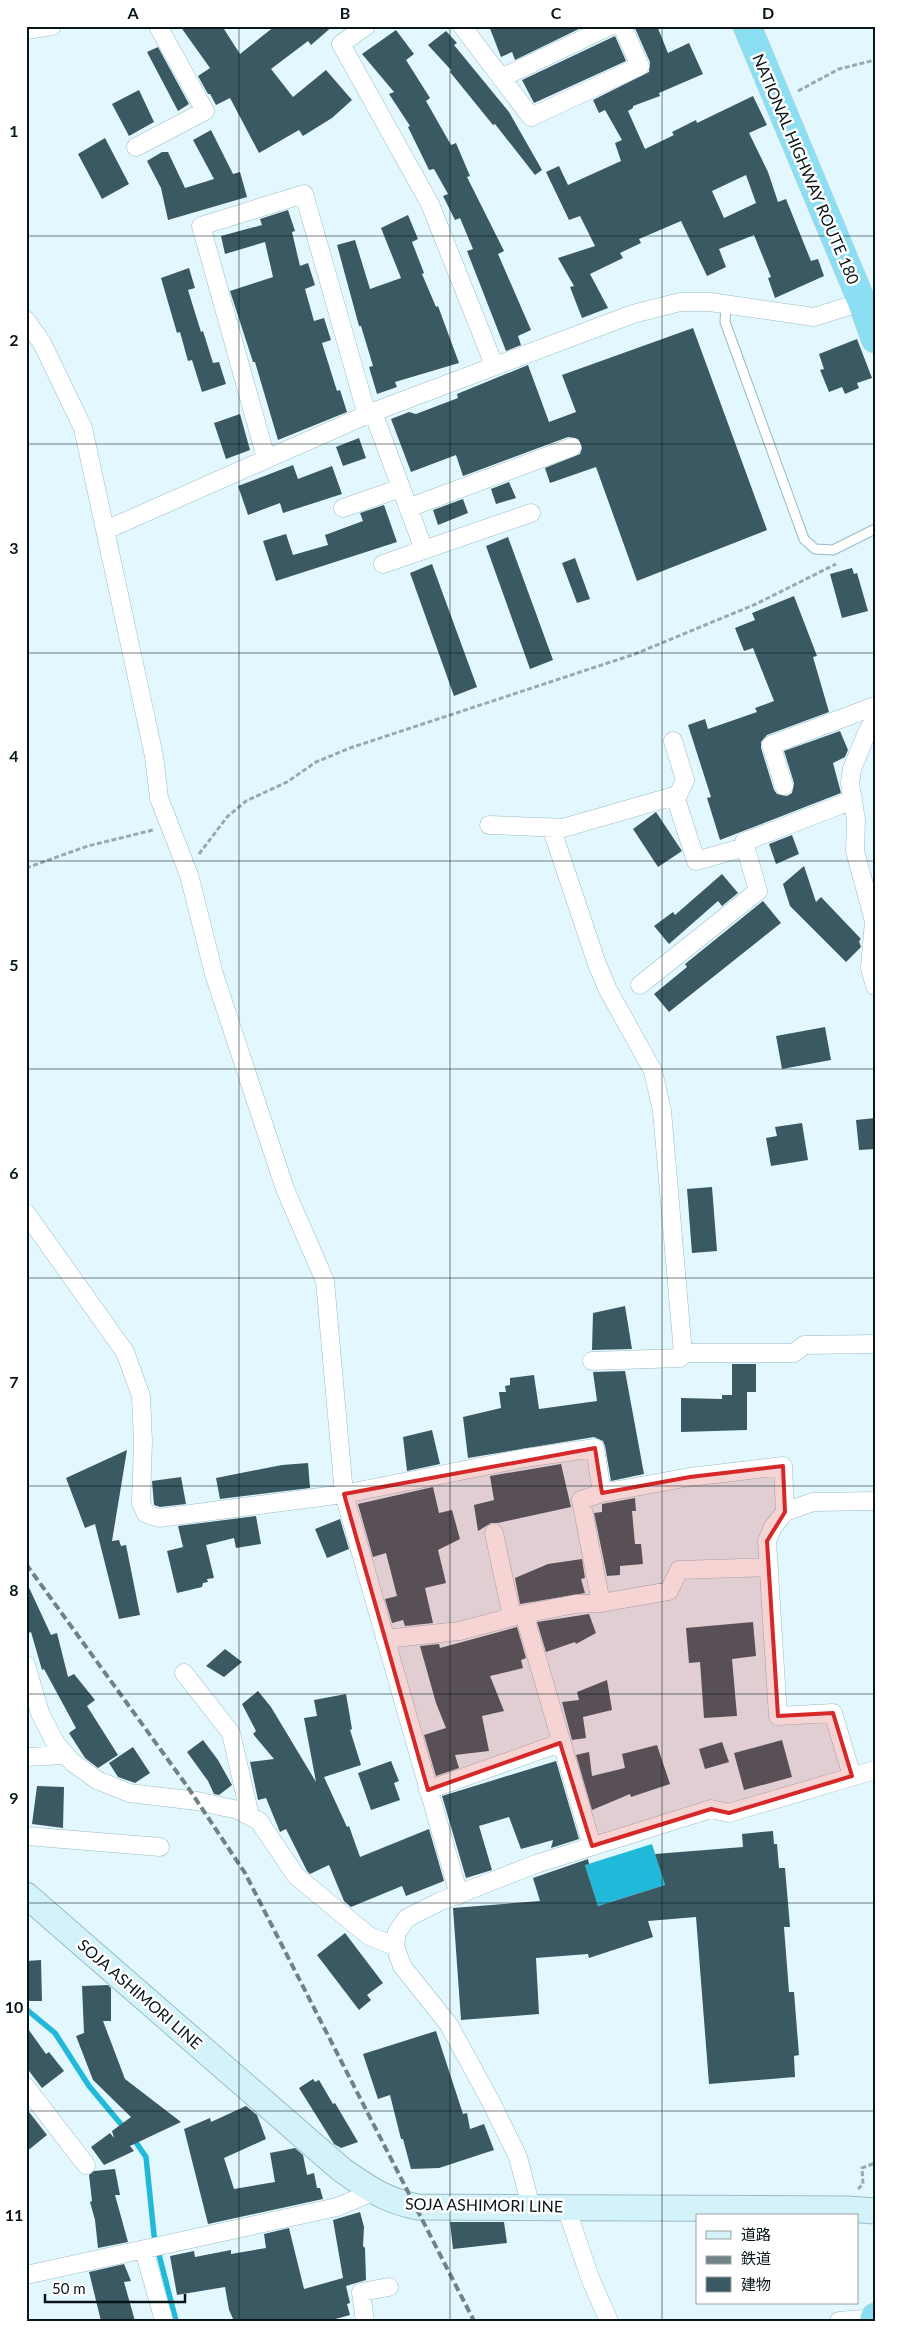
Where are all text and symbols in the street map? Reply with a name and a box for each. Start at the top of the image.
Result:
text: A [126,3,139,22]
text: B [340,3,350,22]
text: C [551,3,562,22]
text: D [762,3,774,22]
street label: NATIONAL HIGHWAY ROUTE 180 [749,51,864,287]
text: 1 [9,121,19,140]
text: 2 [9,330,19,349]
text: 3 [9,538,19,557]
text: 4 [9,746,19,765]
text: 5 [9,955,19,974]
text: 6 [9,1163,19,1182]
text: 7 [9,1372,19,1391]
text: 8 [9,1580,19,1599]
text: 9 [9,1788,19,1807]
street label: SOJA ASHIMORI LINE [74,1935,206,2053]
text: 10 [5,1997,23,2016]
street label: SOJA ASHIMORI LINE [405,2194,563,2215]
text: 11 [5,2205,23,2224]
legend [696,2214,858,2304]
text: 道路 [741,2225,771,2243]
text: 鉄道 [741,2249,771,2267]
scale bar [45,2272,185,2304]
text: 建物 [741,2275,771,2293]
text: 50 m [52,2279,86,2297]

